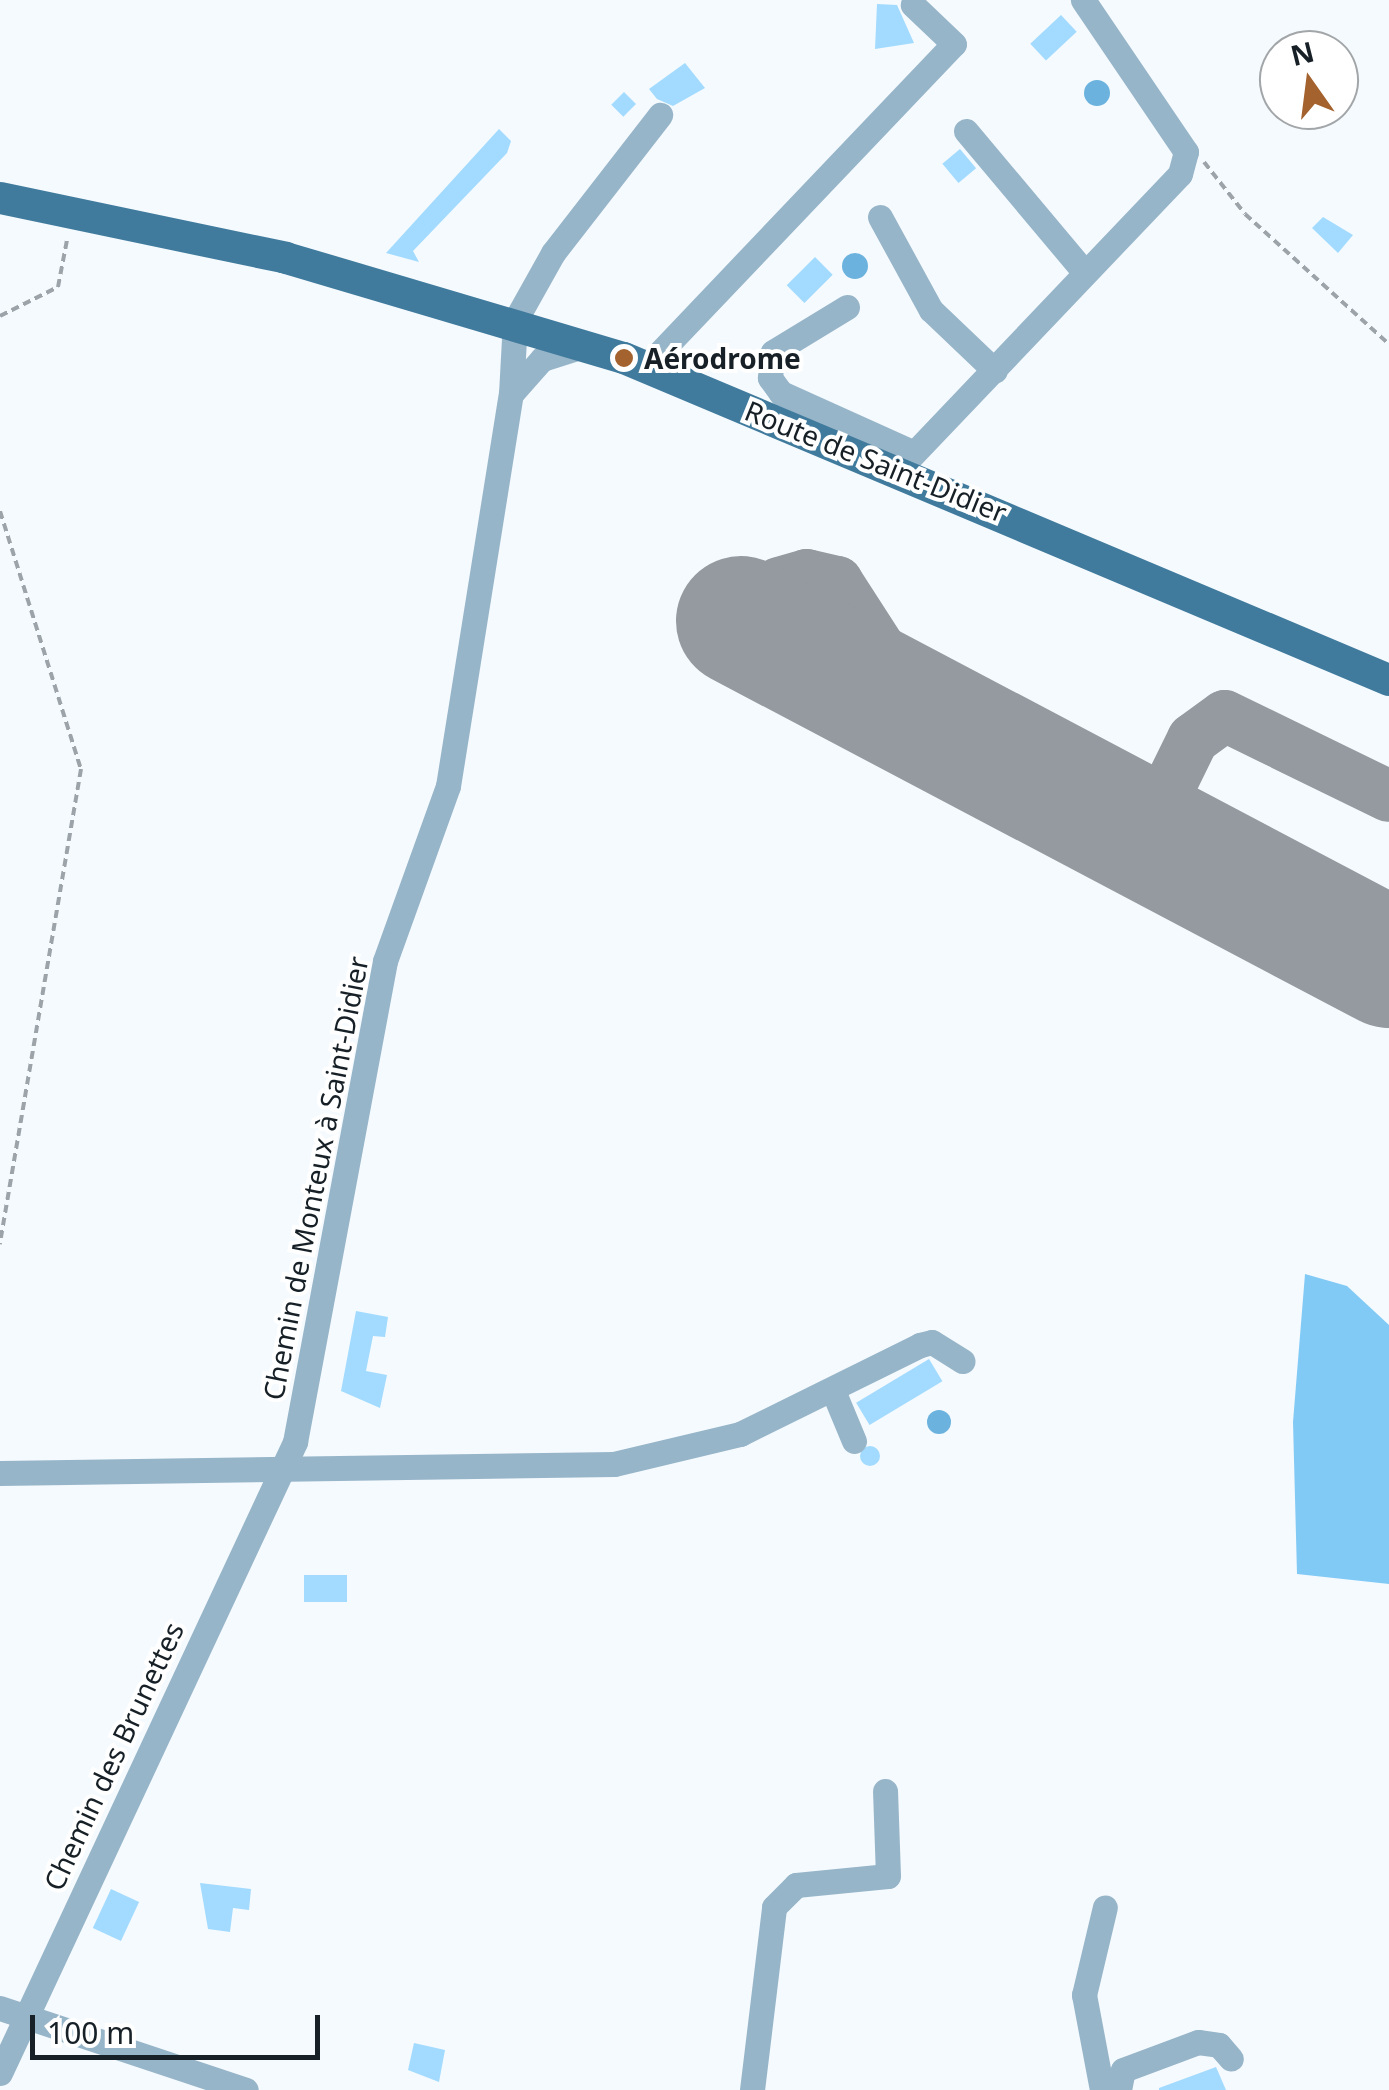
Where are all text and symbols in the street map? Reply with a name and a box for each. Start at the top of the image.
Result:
north arrow [1259,30,1359,130]
text: N [1287,32,1318,74]
place label: Aérodrome [644,341,801,375]
marker: Aérodrome [613,347,635,369]
street label: Route de Saint-Didier [740,393,1012,529]
street label: Chemin de Monteux à Saint-Didier [255,953,375,1403]
street label: Chemin des Brunettes [36,1617,190,1895]
scale bar [35,1995,325,2057]
text: 100 m [47,2012,134,2053]

